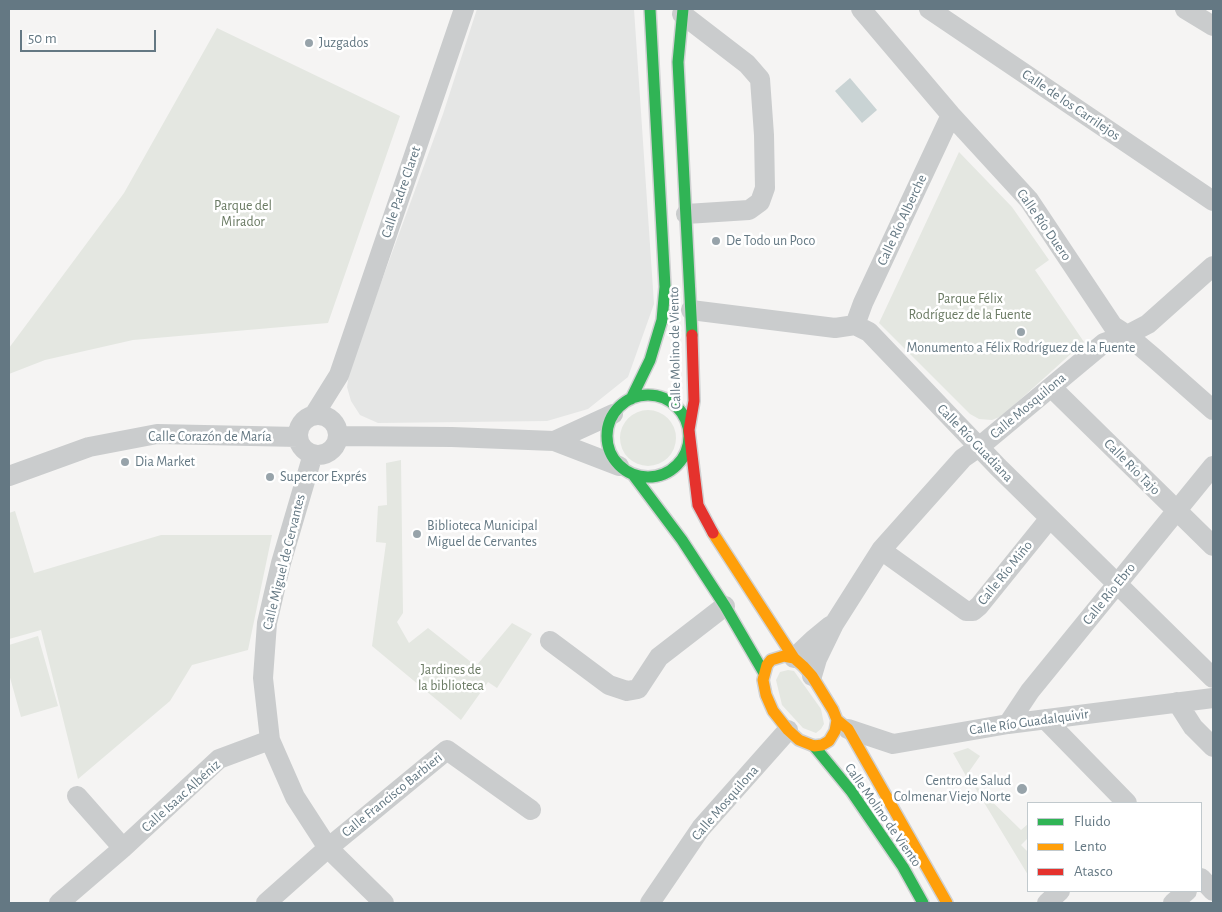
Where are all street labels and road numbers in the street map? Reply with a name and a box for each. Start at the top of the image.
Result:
street label: Calle de los Carrilejos [1019,66,1123,144]
street label: Calle Padre Claret [377,144,425,240]
street label: Calle Río Alberche [874,172,930,268]
street label: Calle Río Duero [1013,186,1075,264]
street label: Calle Molino de Viento [666,287,684,409]
street label: Calle Mosquilona [987,369,1069,443]
street label: Calle Río Guadiana [933,400,1017,486]
street label: Calle Corazón de María [148,429,272,445]
street label: Calle Río Tajo [1100,435,1164,499]
street label: Calle Miguel de Cervantes [259,492,309,632]
street label: Calle Río Miño [974,537,1036,609]
street label: Calle Río Ebro [1079,560,1139,628]
street label: Calle Río Guadalquivir [968,705,1090,739]
street label: Calle Francisco Barbieri [338,749,446,841]
street label: Calle Isaac Albéniz [138,756,224,836]
street label: Calle Molino de Viento [841,760,925,870]
street label: Calle Mosquilona [688,762,762,844]

